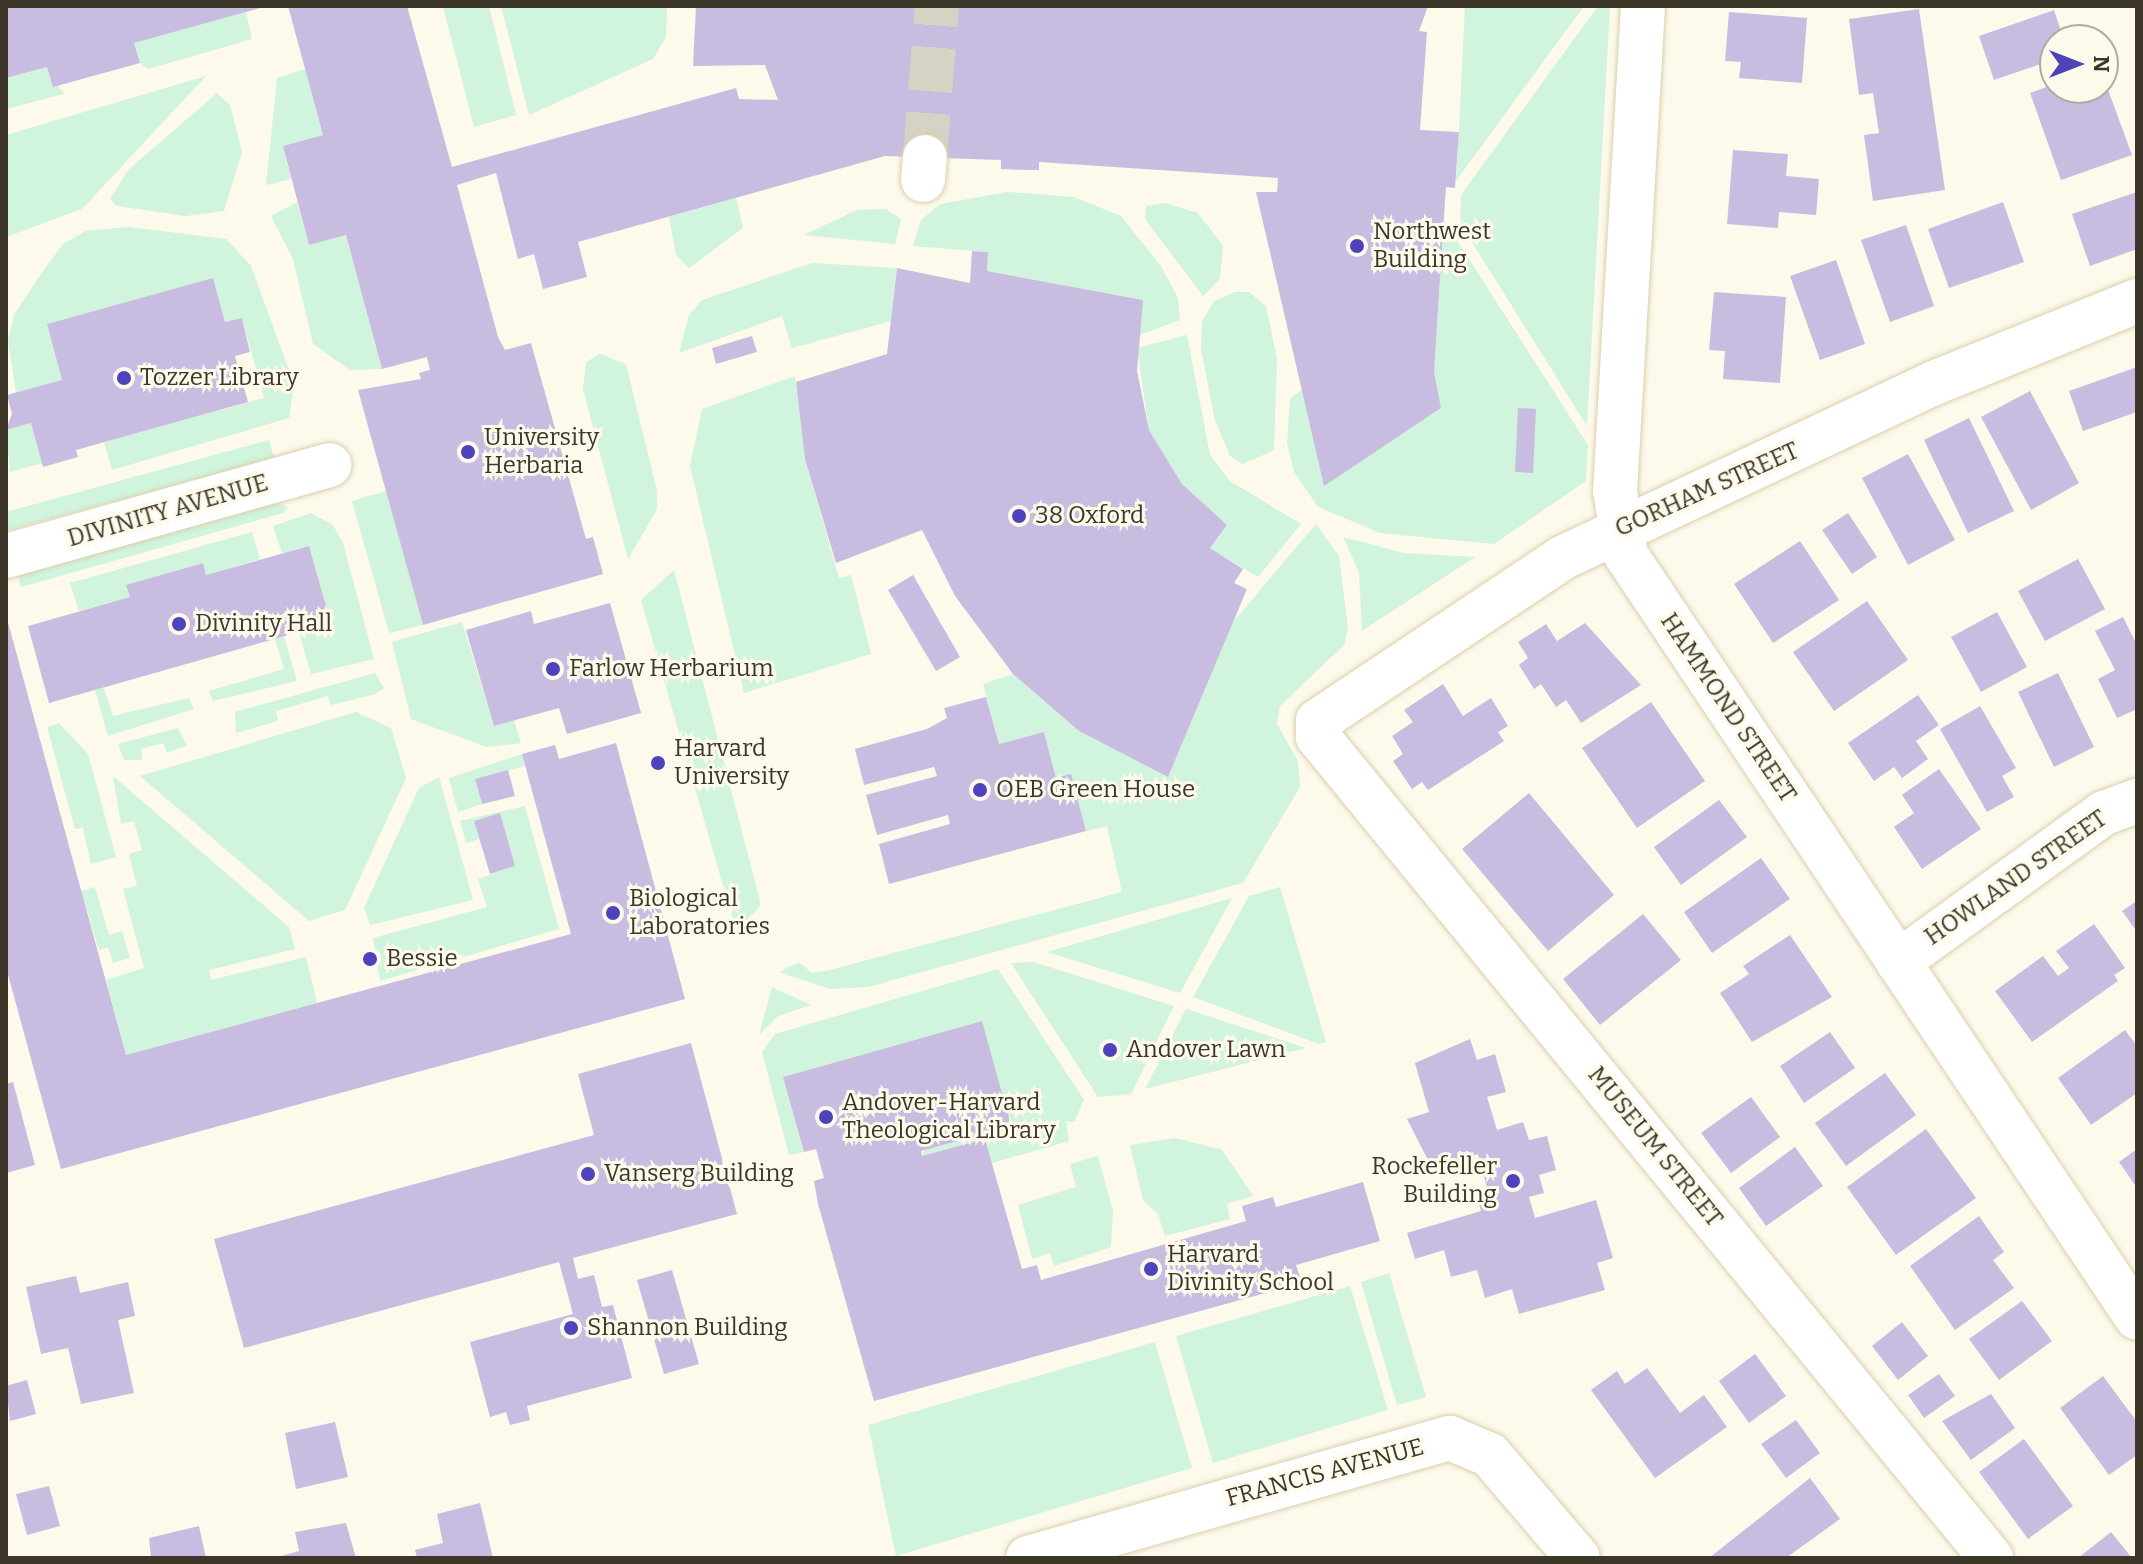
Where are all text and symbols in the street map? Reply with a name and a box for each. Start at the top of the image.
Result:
north arrow [2039,24,2119,104]
text: N [2088,56,2115,72]
place label: Northwest Building [1373,218,1491,274]
marker: Northwest Building [1348,237,1366,255]
place label: Tozzer Library [140,364,299,392]
marker: Tozzer Library [115,369,133,387]
place label: University Herbaria [484,424,599,480]
street label: GORHAM STREET [1611,437,1803,543]
marker: University Herbaria [459,443,477,461]
street label: DIVINITY AVENUE [64,469,272,553]
place label: 38 Oxford [1035,502,1144,530]
marker: 38 Oxford [1010,507,1028,525]
street label: HAMMOND STREET [1654,608,1802,808]
place label: Divinity Hall [195,610,332,638]
marker: Divinity Hall [170,615,188,633]
place label: Farlow Herbarium [569,655,774,683]
marker: Farlow Herbarium [544,660,562,678]
place label: Harvard University [674,735,789,791]
marker: Harvard University [649,754,667,772]
place label: OEB Green House [996,776,1195,804]
marker: OEB Green House [971,781,989,799]
street label: HOWLAND STREET [1919,804,2113,952]
place label: Biological Laboratories [629,885,770,941]
marker: Biological Laboratories [604,904,622,922]
place label: Bessie [386,945,458,973]
marker: Bessie [361,950,379,968]
place label: Andover Lawn [1126,1036,1286,1064]
marker: Andover Lawn [1101,1041,1119,1059]
street label: MUSEUM STREET [1582,1061,1728,1233]
place label: Andover-Harvard Theological Library [842,1089,1056,1145]
marker: Andover-Harvard Theological Library [817,1108,835,1126]
place label: Rockefeller Building [1371,1153,1497,1209]
place label: Vanserg Building [604,1160,794,1188]
marker: Vanserg Building [579,1165,597,1183]
marker: Rockefeller Building [1504,1172,1522,1190]
place label: Harvard Divinity School [1167,1241,1334,1297]
marker: Harvard Divinity School [1142,1260,1160,1278]
place label: Shannon Building [587,1314,788,1342]
marker: Shannon Building [562,1319,580,1337]
street label: FRANCIS AVENUE [1223,1433,1427,1513]

